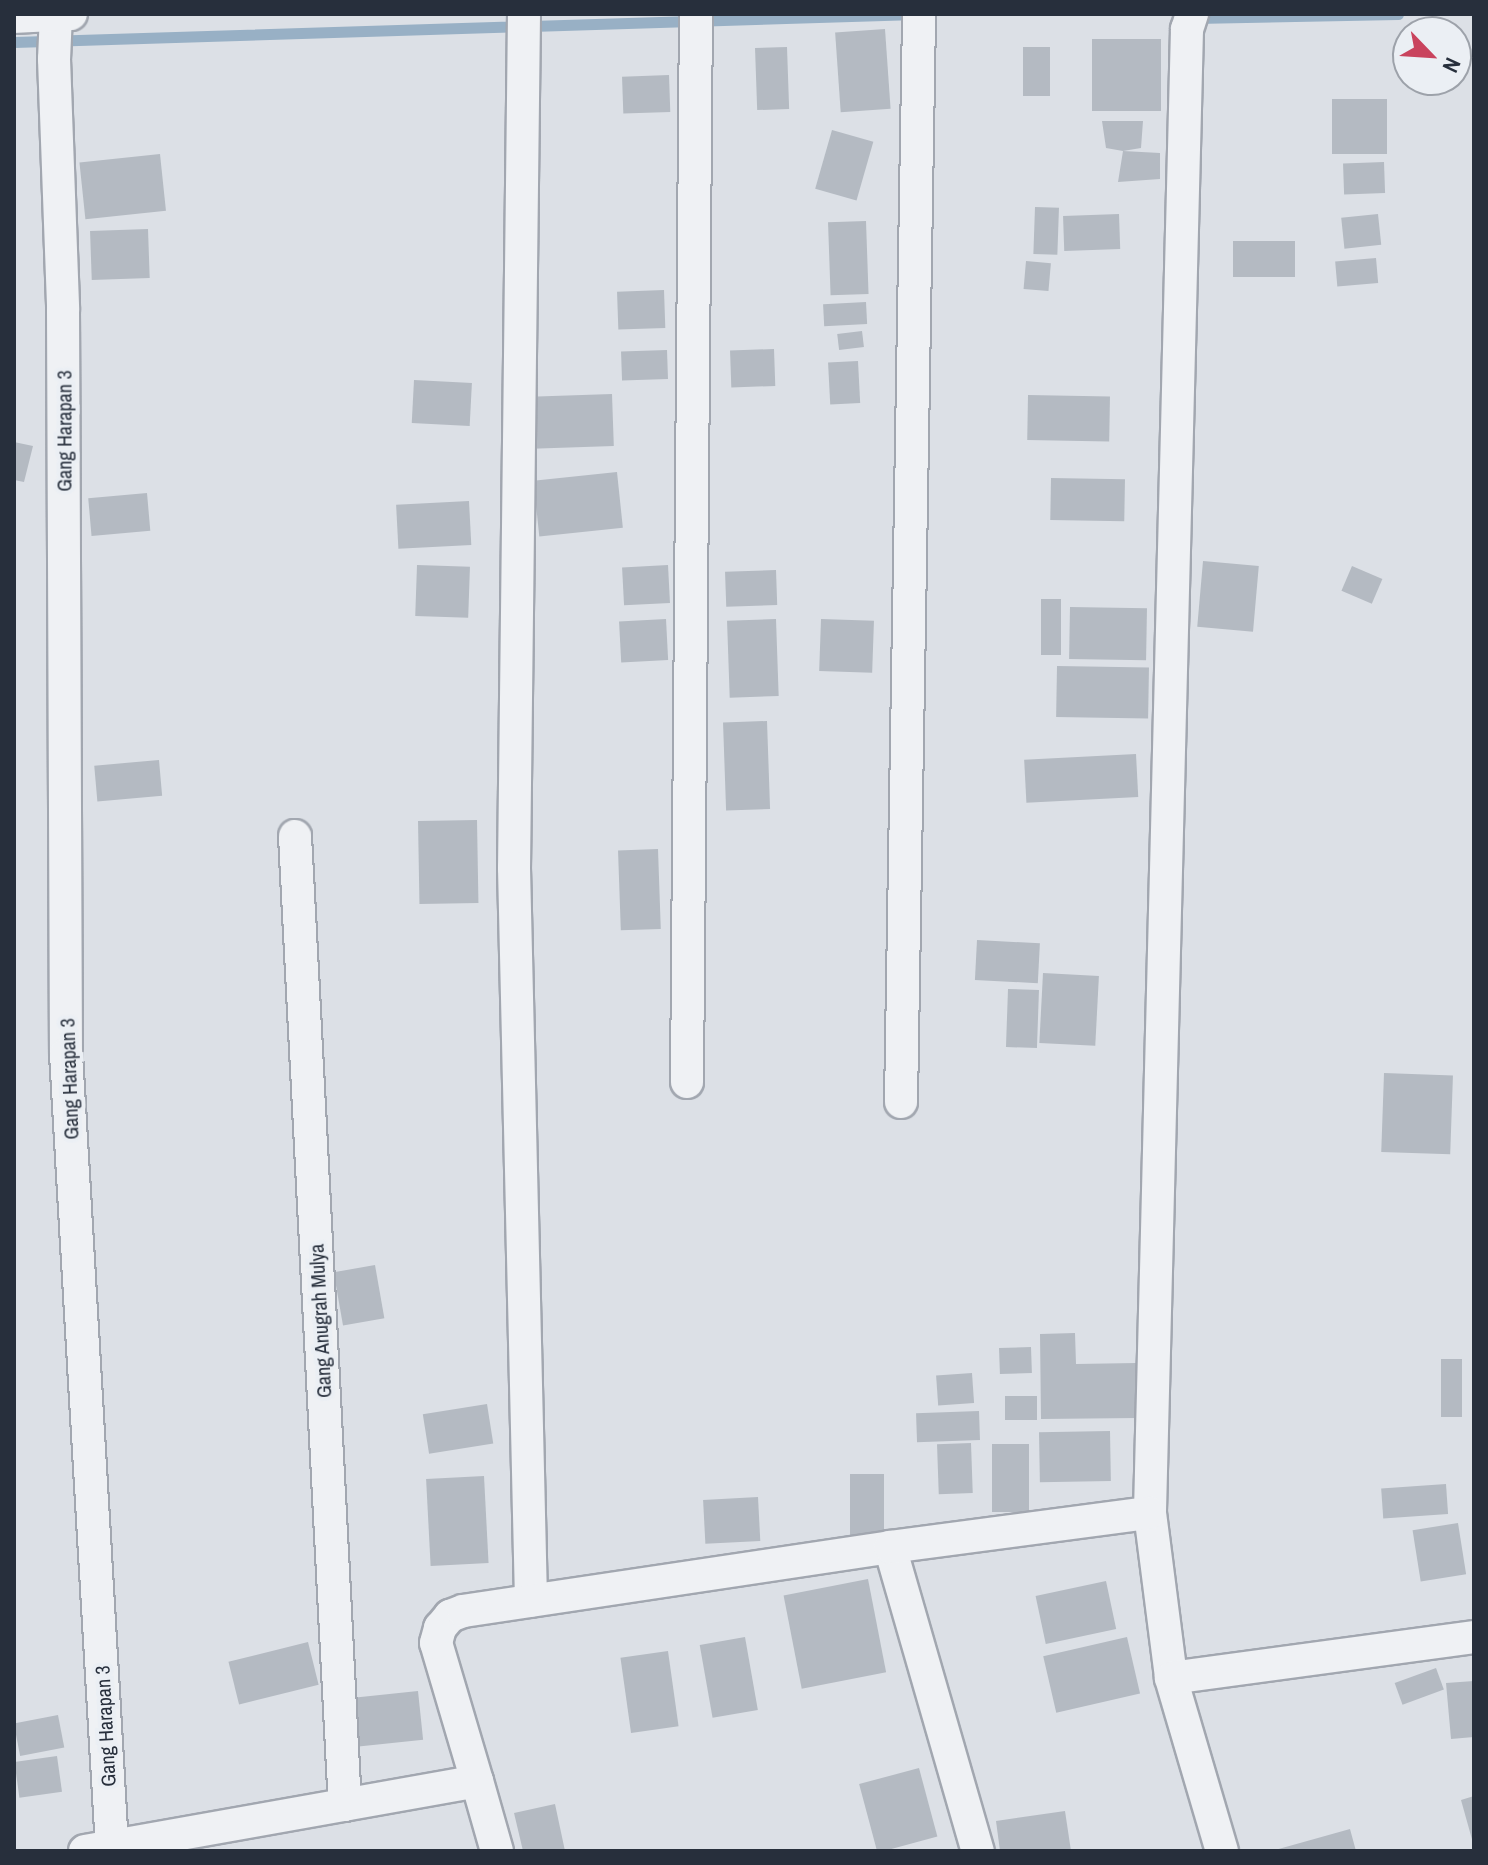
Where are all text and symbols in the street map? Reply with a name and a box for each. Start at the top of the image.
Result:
north arrow [1392,16,1472,96]
text: N [1436,53,1468,78]
street label: Gang Harapan 3 [52,370,76,492]
street label: Gang Harapan 3 [55,1018,83,1140]
street label: Gang Anugrah Mulya [304,1243,336,1399]
street label: Gang Harapan 3 [90,1665,120,1787]

